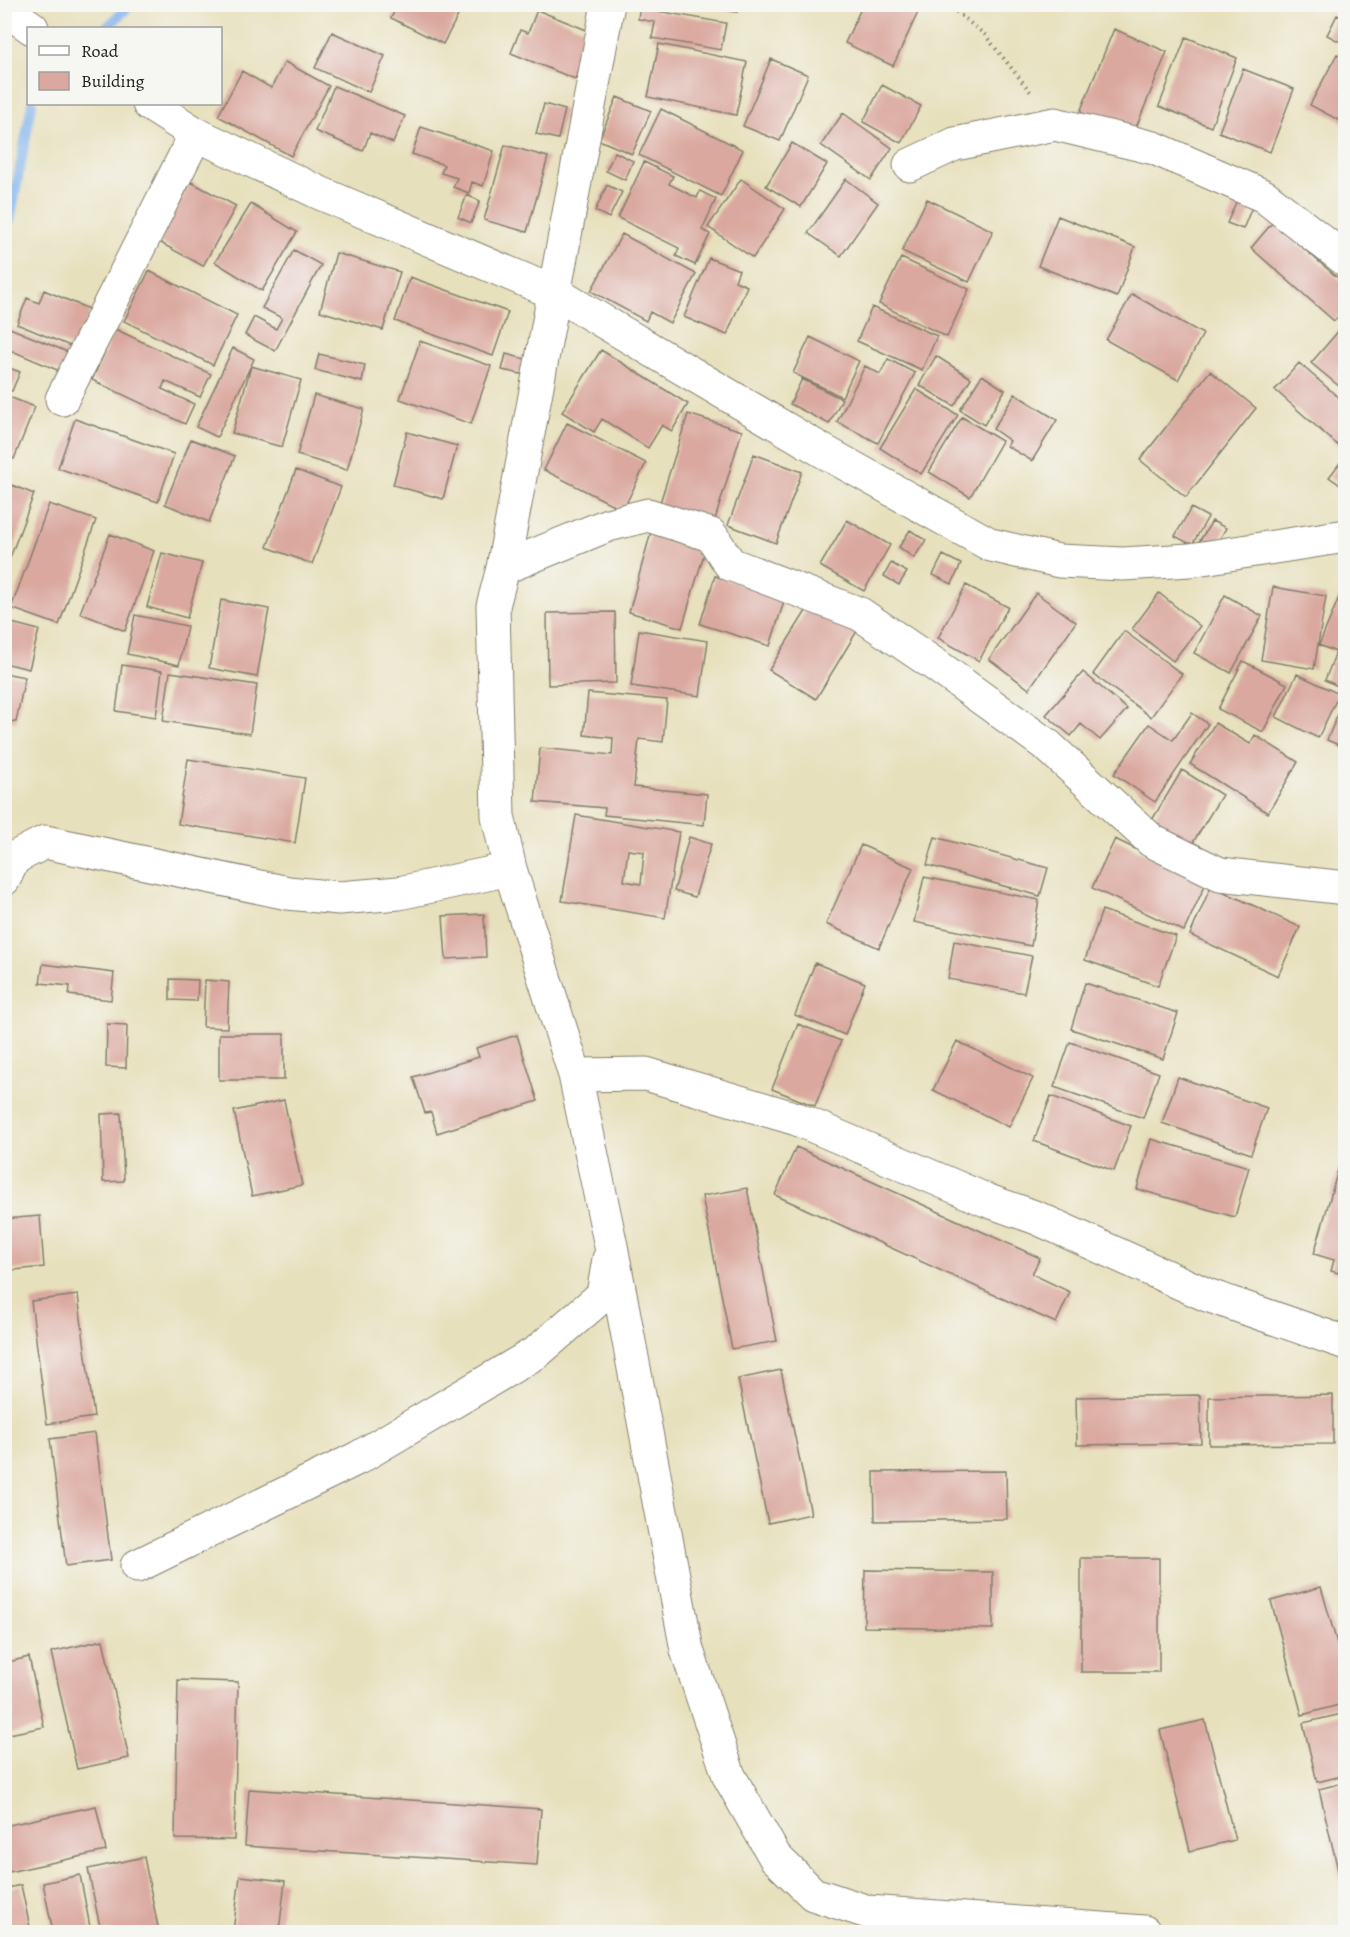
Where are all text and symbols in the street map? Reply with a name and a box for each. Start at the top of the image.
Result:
legend [27,27,222,105]
text: Road [81,39,119,63]
text: Building [81,69,145,93]

